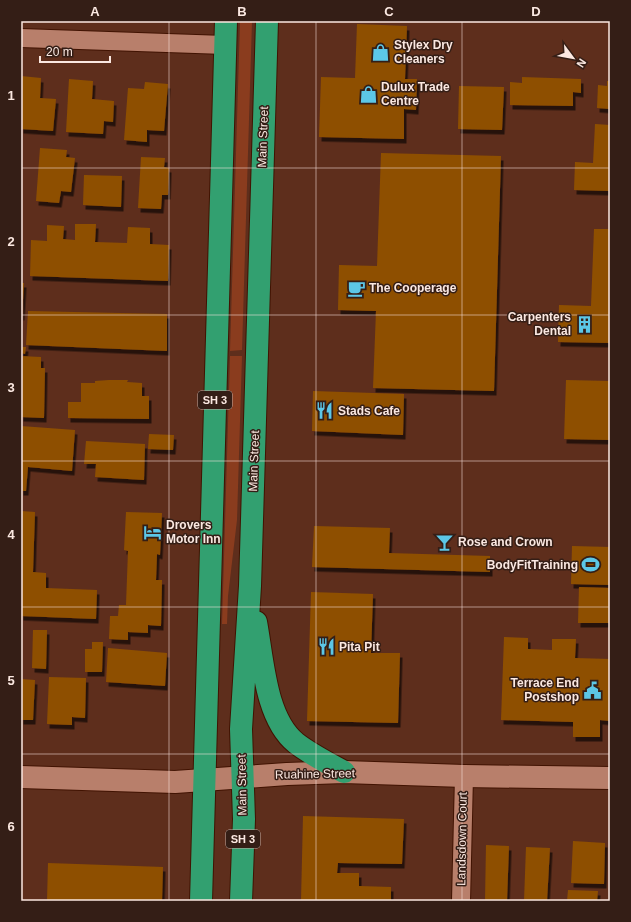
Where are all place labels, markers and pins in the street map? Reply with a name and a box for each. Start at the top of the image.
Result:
place label: Stylex Dry Cleaners [394,38,453,66]
shop icon: Stylex Dry Cleaners [371,42,391,62]
place label: Dulux Trade Centre [381,80,450,108]
shop icon: Dulux Trade Centre [358,84,378,104]
cafe icon: The Cooperage [346,278,366,298]
place label: The Cooperage [369,281,457,295]
place label: Carpenters Dental [508,310,571,338]
building icon: Carpenters Dental [574,314,594,334]
restaurant icon: Stads Cafe [315,401,335,421]
place label: Stads Cafe [338,404,400,418]
place label: Drovers Motor Inn [166,518,221,546]
hotel icon: Drovers Motor Inn [143,522,163,542]
bar icon: Rose and Crown [435,532,455,552]
place label: Rose and Crown [458,535,553,549]
sports icon: BodyFitTraining [581,555,601,575]
place label: BodyFitTraining [487,558,578,572]
restaurant icon: Pita Pit [316,637,336,657]
place label: Pita Pit [339,640,380,654]
place label: Terrace End Postshop [511,676,579,704]
public building icon: Terrace End Postshop [582,680,602,700]

